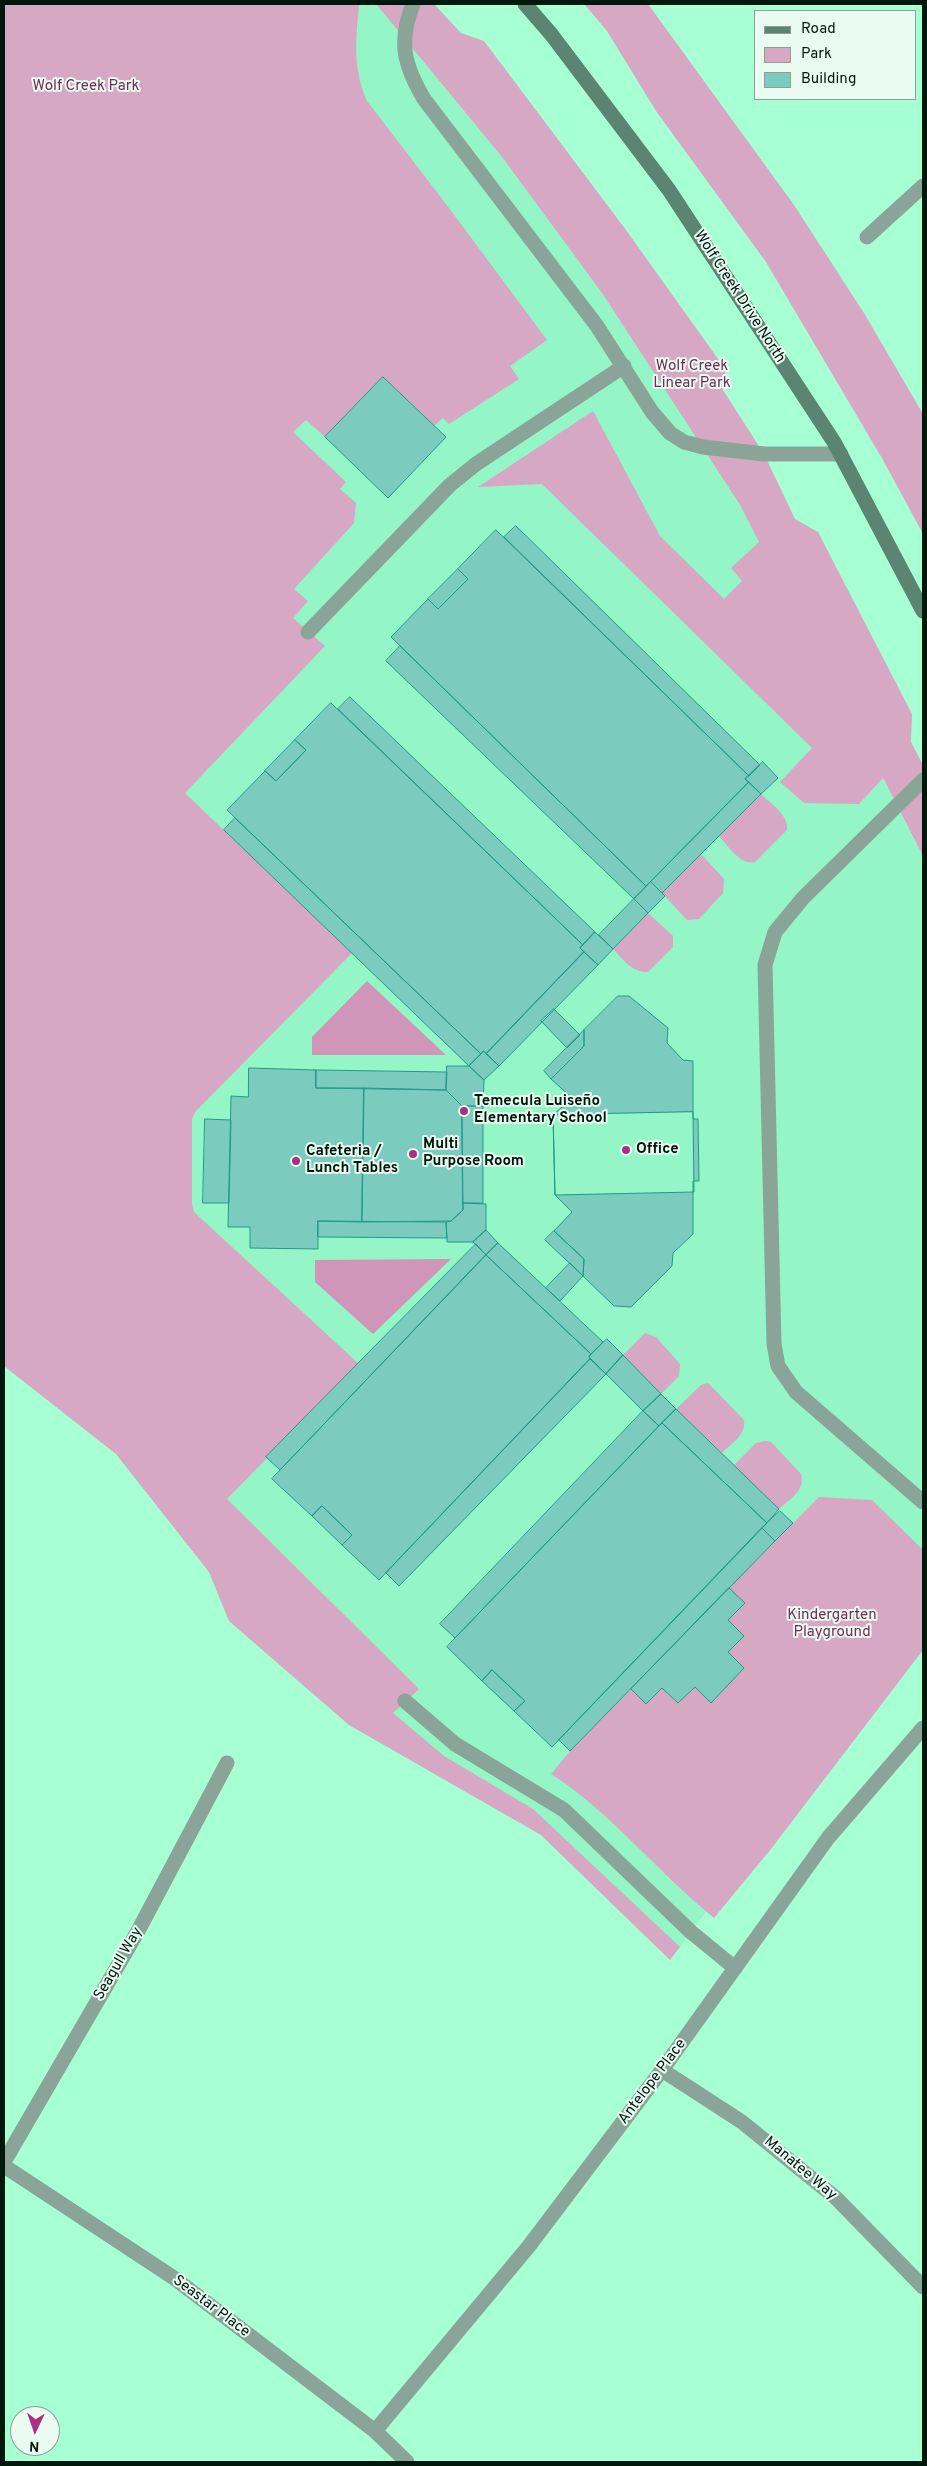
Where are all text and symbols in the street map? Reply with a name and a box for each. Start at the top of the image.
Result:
legend [754,10,917,100]
text: Road [801,20,836,39]
text: Park [801,45,832,64]
text: Building [801,70,856,89]
park label: Wolf Creek Park [32,78,140,96]
street label: Wolf Creek Drive North [689,227,789,367]
park label: Wolf Creek Linear Park [653,358,731,393]
place label: Temecula Luiseño Elementary School [474,1093,607,1128]
marker: Temecula Luiseño Elementary School [458,1105,470,1117]
place label: Multi Purpose Room [423,1136,524,1171]
place label: Office [636,1141,679,1159]
place label: Cafeteria / Lunch Tables [306,1143,398,1178]
marker: Office [620,1144,632,1156]
marker: Multi Purpose Room [407,1148,419,1160]
marker: Cafeteria / Lunch Tables [290,1155,302,1167]
park label: Kindergarten Playground [787,1607,877,1642]
street label: Seagull Way [91,1924,147,2004]
street label: Antelope Place [615,2036,691,2128]
street label: Manatee Way [760,2133,840,2205]
street label: Seastar Place [169,2272,253,2342]
north arrow [10,2406,60,2456]
text: N [29,2437,40,2454]

